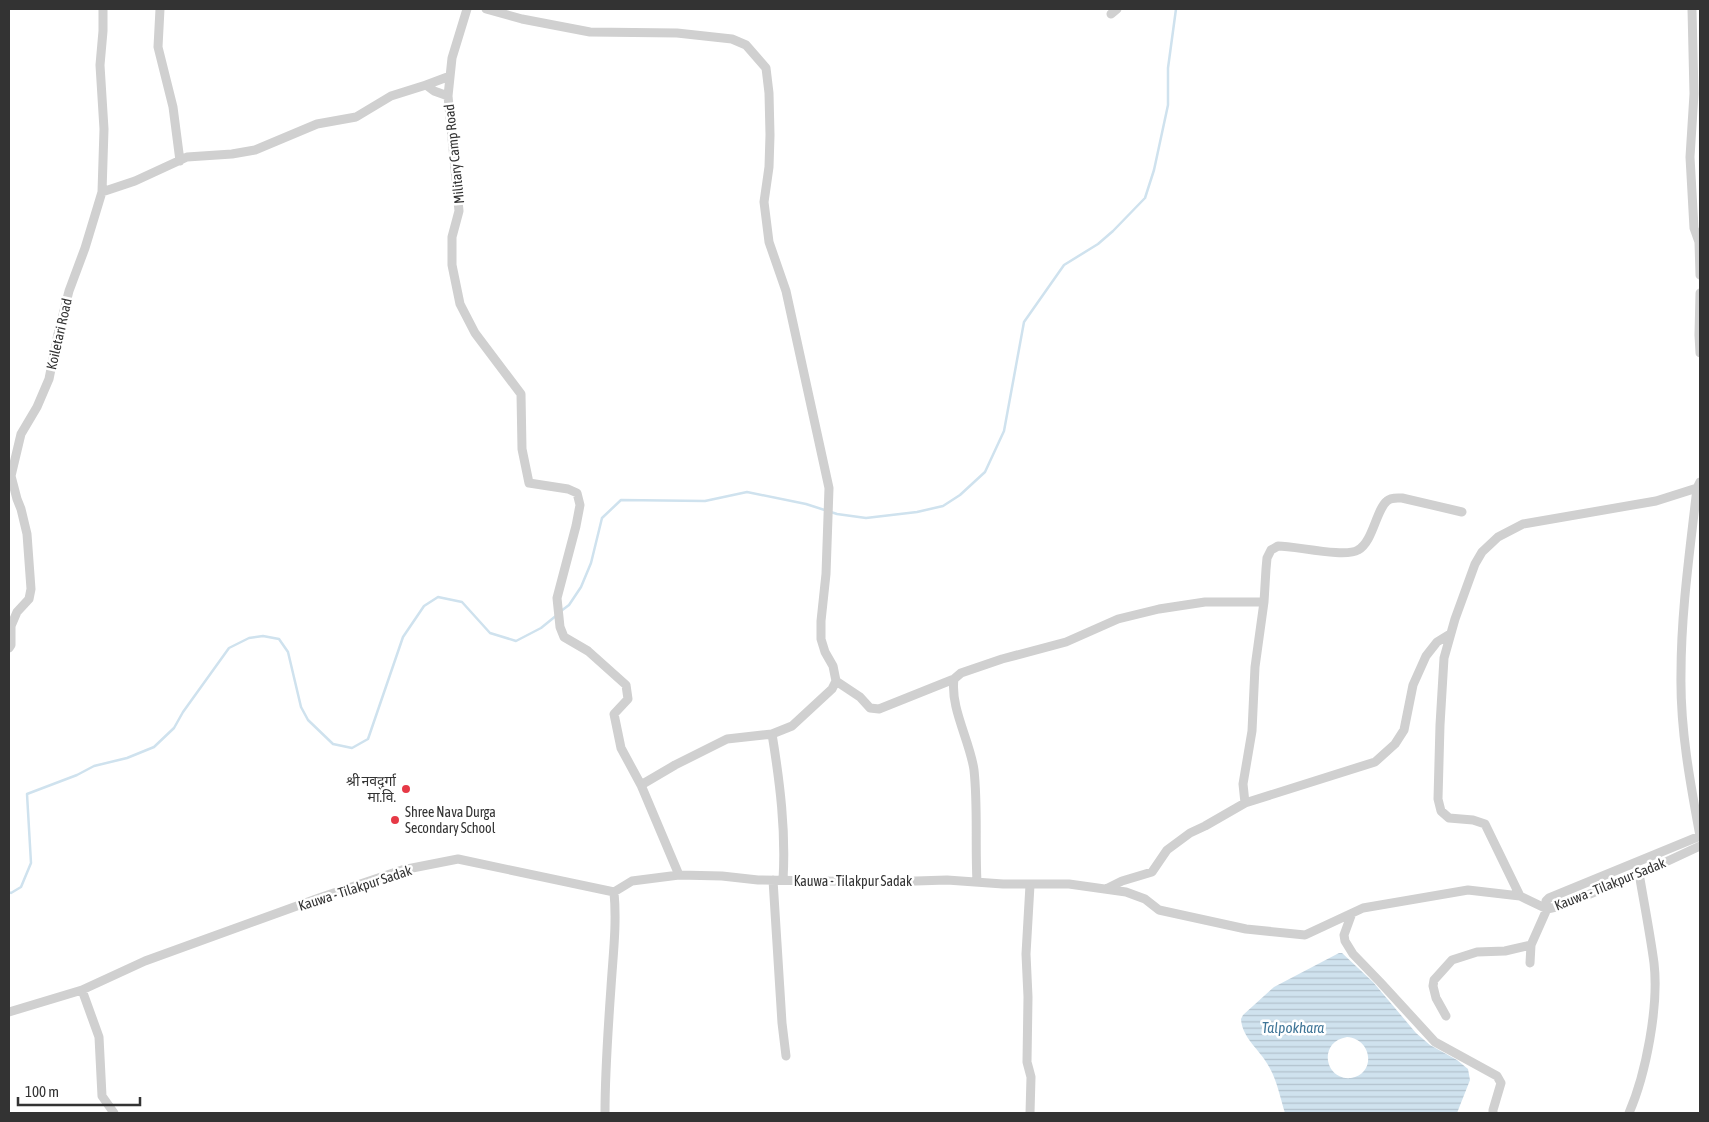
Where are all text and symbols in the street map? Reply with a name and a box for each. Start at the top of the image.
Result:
street label: Military Camp Road [441,103,467,205]
street label: Koiletari Road [43,297,75,371]
place label: श्री नवदुर्गा मा.वि. [346,773,397,805]
marker: श्री नवदुर्गा मा.वि. [400,783,412,795]
place label: Shree Nava Durga Secondary School [405,804,496,836]
marker: Shree Nava Durga Secondary School [389,814,401,826]
street label: Kauwa - Tilakpur Sadak [1552,854,1668,914]
street label: Kauwa - Tilakpur Sadak [296,862,414,914]
street label: Kauwa - Tilakpur Sadak [794,873,912,889]
water label: Talpokhara [1262,1019,1324,1036]
scale bar [18,1074,140,1106]
text: 100 m [25,1083,59,1100]

